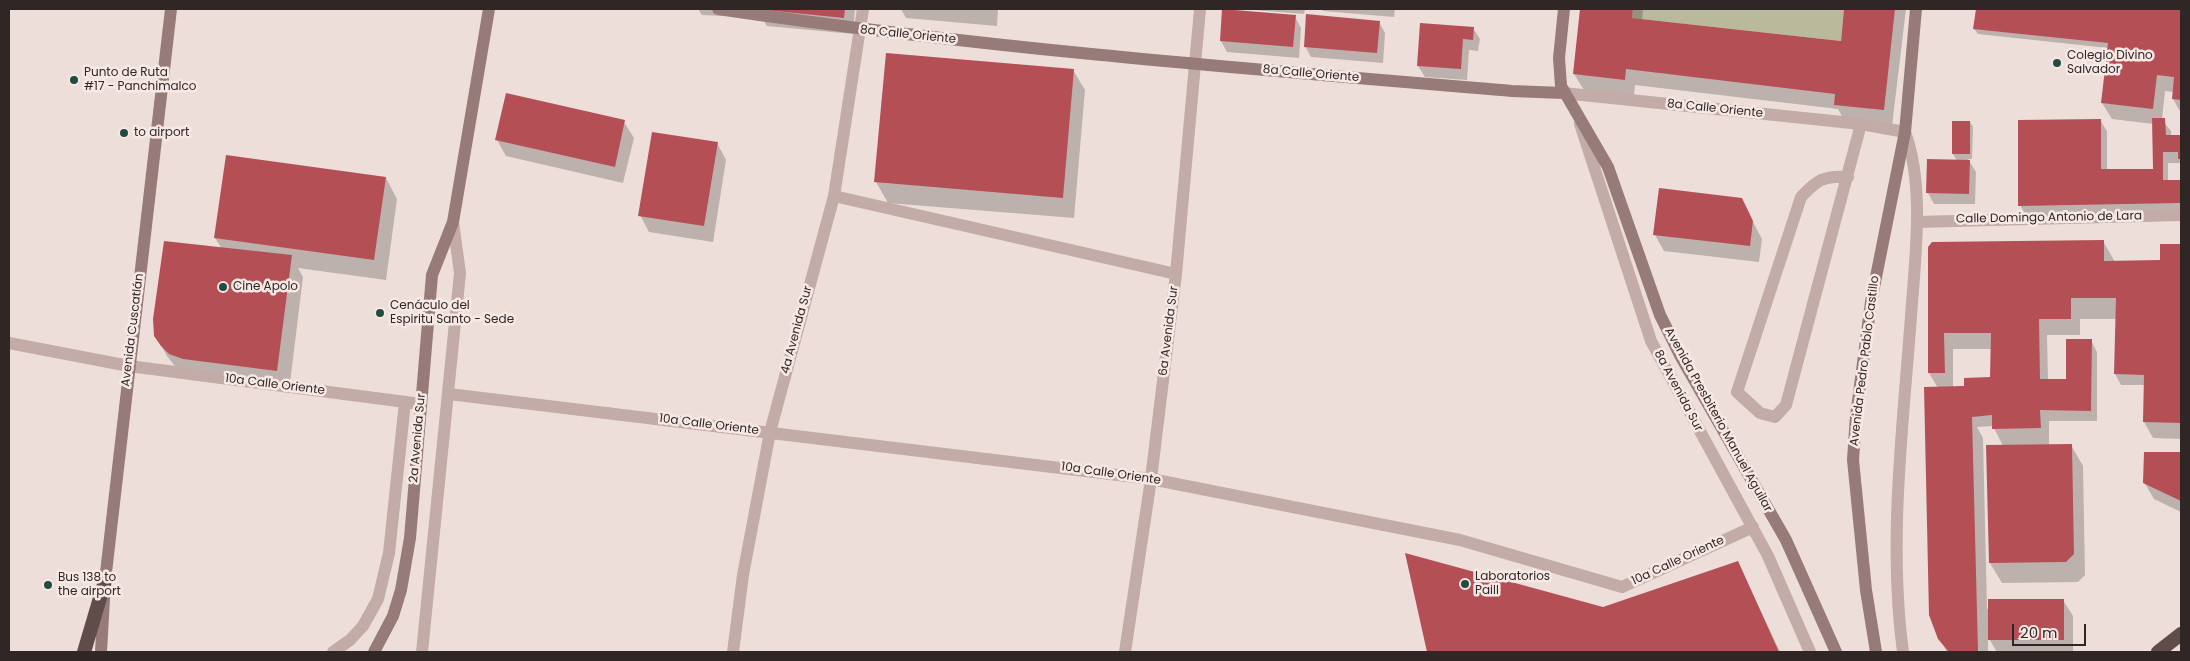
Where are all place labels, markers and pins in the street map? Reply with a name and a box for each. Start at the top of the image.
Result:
place label: Colegio Divino Salvador [2067,49,2153,77]
marker: Colegio Divino Salvador [2051,57,2063,69]
place label: Punto de Ruta #17 - Panchimalco [84,66,197,94]
marker: Punto de Ruta #17 - Panchimalco [68,74,80,86]
place label: to airport [134,126,189,140]
marker: to airport [118,127,130,139]
place label: Cine Apolo [233,280,298,294]
marker: Cine Apolo [217,281,229,293]
place label: Cenáculo del Espiritu Santo - Sede [390,299,514,327]
marker: Cenáculo del Espiritu Santo - Sede [374,307,386,319]
place label: Laboratorios Paill [1475,570,1550,598]
place label: Bus 138 to the airport [58,571,121,599]
marker: Laboratorios Paill [1459,578,1471,590]
marker: Bus 138 to the airport [42,579,54,591]

